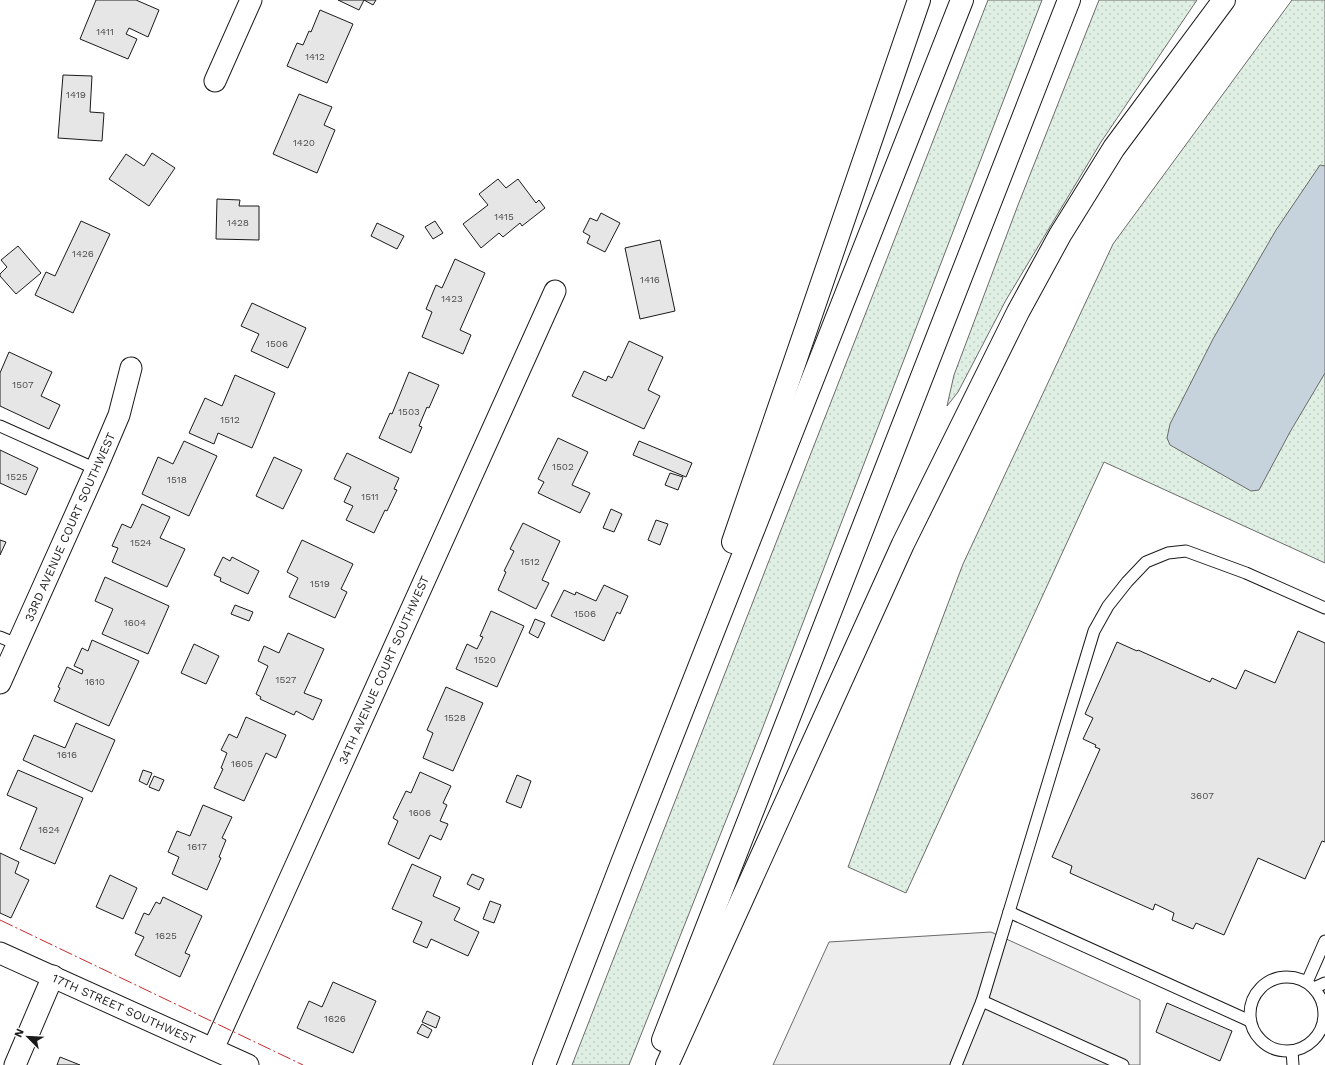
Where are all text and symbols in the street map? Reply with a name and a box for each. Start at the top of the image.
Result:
house number: 1411 [96,26,114,37]
house number: 1412 [305,51,325,62]
house number: 1419 [66,89,86,100]
house number: 1420 [293,137,315,148]
house number: 1415 [494,211,514,222]
house number: 1428 [227,217,249,228]
house number: 1426 [72,248,94,259]
house number: 1416 [640,274,660,285]
house number: 1423 [441,293,463,304]
house number: 1506 [266,338,288,349]
house number: 1507 [12,379,34,390]
house number: 1503 [398,406,420,417]
house number: 1512 [220,414,240,425]
street label: 33RD AVENUE COURT SOUTHWEST [22,430,118,624]
house number: 1502 [552,461,574,472]
house number: 1525 [6,471,28,482]
house number: 1518 [167,474,187,485]
house number: 1511 [361,491,379,502]
house number: 1524 [130,537,152,548]
house number: 1512 [520,556,540,567]
street label: 34TH AVENUE COURT SOUTHWEST [336,574,432,766]
house number: 1519 [310,578,330,589]
house number: 1506 [574,608,596,619]
house number: 1604 [124,617,146,628]
house number: 1520 [474,654,496,665]
house number: 1527 [276,674,297,685]
house number: 1610 [85,676,105,687]
house number: 1528 [444,712,466,723]
house number: 1616 [57,749,77,760]
house number: 1605 [231,758,253,769]
house number: 3607 [1190,790,1214,801]
house number: 1606 [409,807,431,818]
house number: 1624 [38,824,60,835]
house number: 1617 [187,841,207,852]
house number: 1625 [155,930,177,941]
street label: 17TH STREET SOUTHWEST [50,971,198,1047]
house number: 1626 [324,1013,346,1024]
north arrow [8,1017,48,1057]
text: N [12,1027,27,1040]

